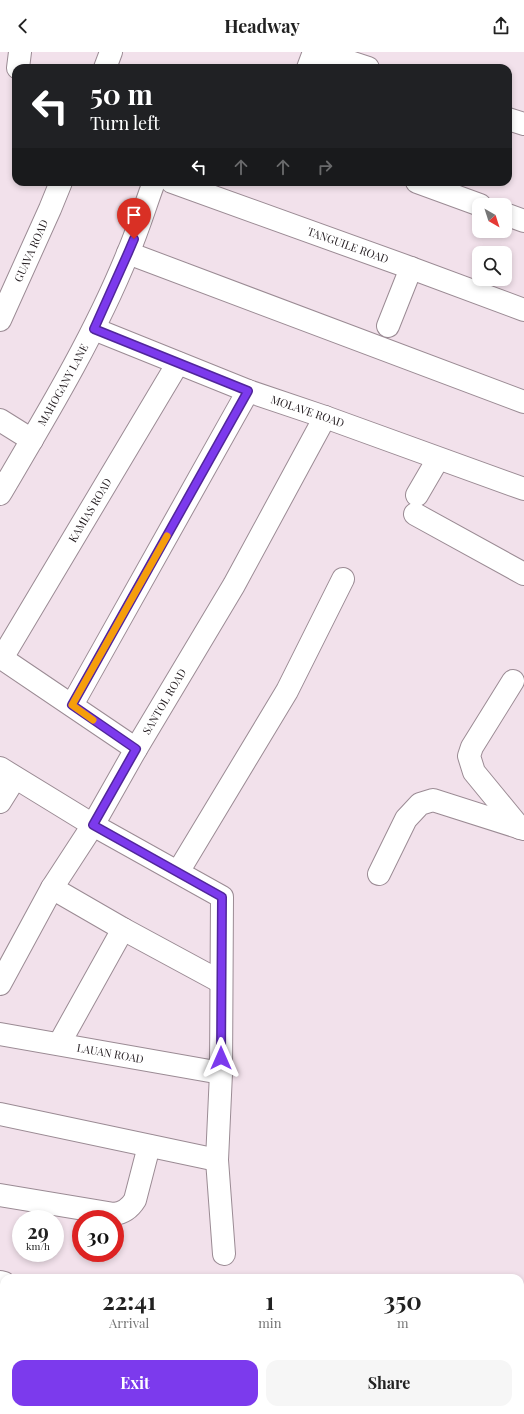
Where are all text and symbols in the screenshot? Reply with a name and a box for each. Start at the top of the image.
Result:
text: Headway [224,14,300,38]
icon: back [12,15,34,37]
icon: share [490,15,512,37]
text: 50 m [90,75,153,112]
icon: left [24,80,76,132]
text: Turn left [90,111,160,135]
icon: left [188,156,210,178]
icon: ahead [230,156,252,178]
icon: ahead [272,156,294,178]
icon: right [314,156,336,178]
pin [117,198,151,239]
north arrow [472,198,512,238]
map controls [472,198,512,286]
icon: arrive [123,204,145,226]
street label: GUAVA ROAD [10,217,51,284]
street label: TANGUILE ROAD [305,223,391,266]
button: search [472,246,512,286]
street label: MAHOGANY LANE [34,341,91,428]
street label: MOLAVE ROAD [269,391,347,430]
street label: KAMIAS ROAD [65,475,115,545]
street label: SANTOL ROAD [138,665,189,737]
position arrow [200,1037,242,1079]
street label: LAUAN ROAD [76,1040,145,1066]
speed limit sign: 30 [72,1210,124,1262]
text: 29 [27,1217,49,1244]
text: km/h [26,1239,50,1253]
text: 22:41 [102,1284,156,1316]
text: 1 [265,1284,274,1316]
text: 350 [384,1284,422,1316]
text: Arrival [109,1314,149,1331]
text: min [258,1314,281,1331]
text: m [397,1314,408,1331]
button: Exit [12,1360,258,1406]
button: Share [266,1360,512,1406]

